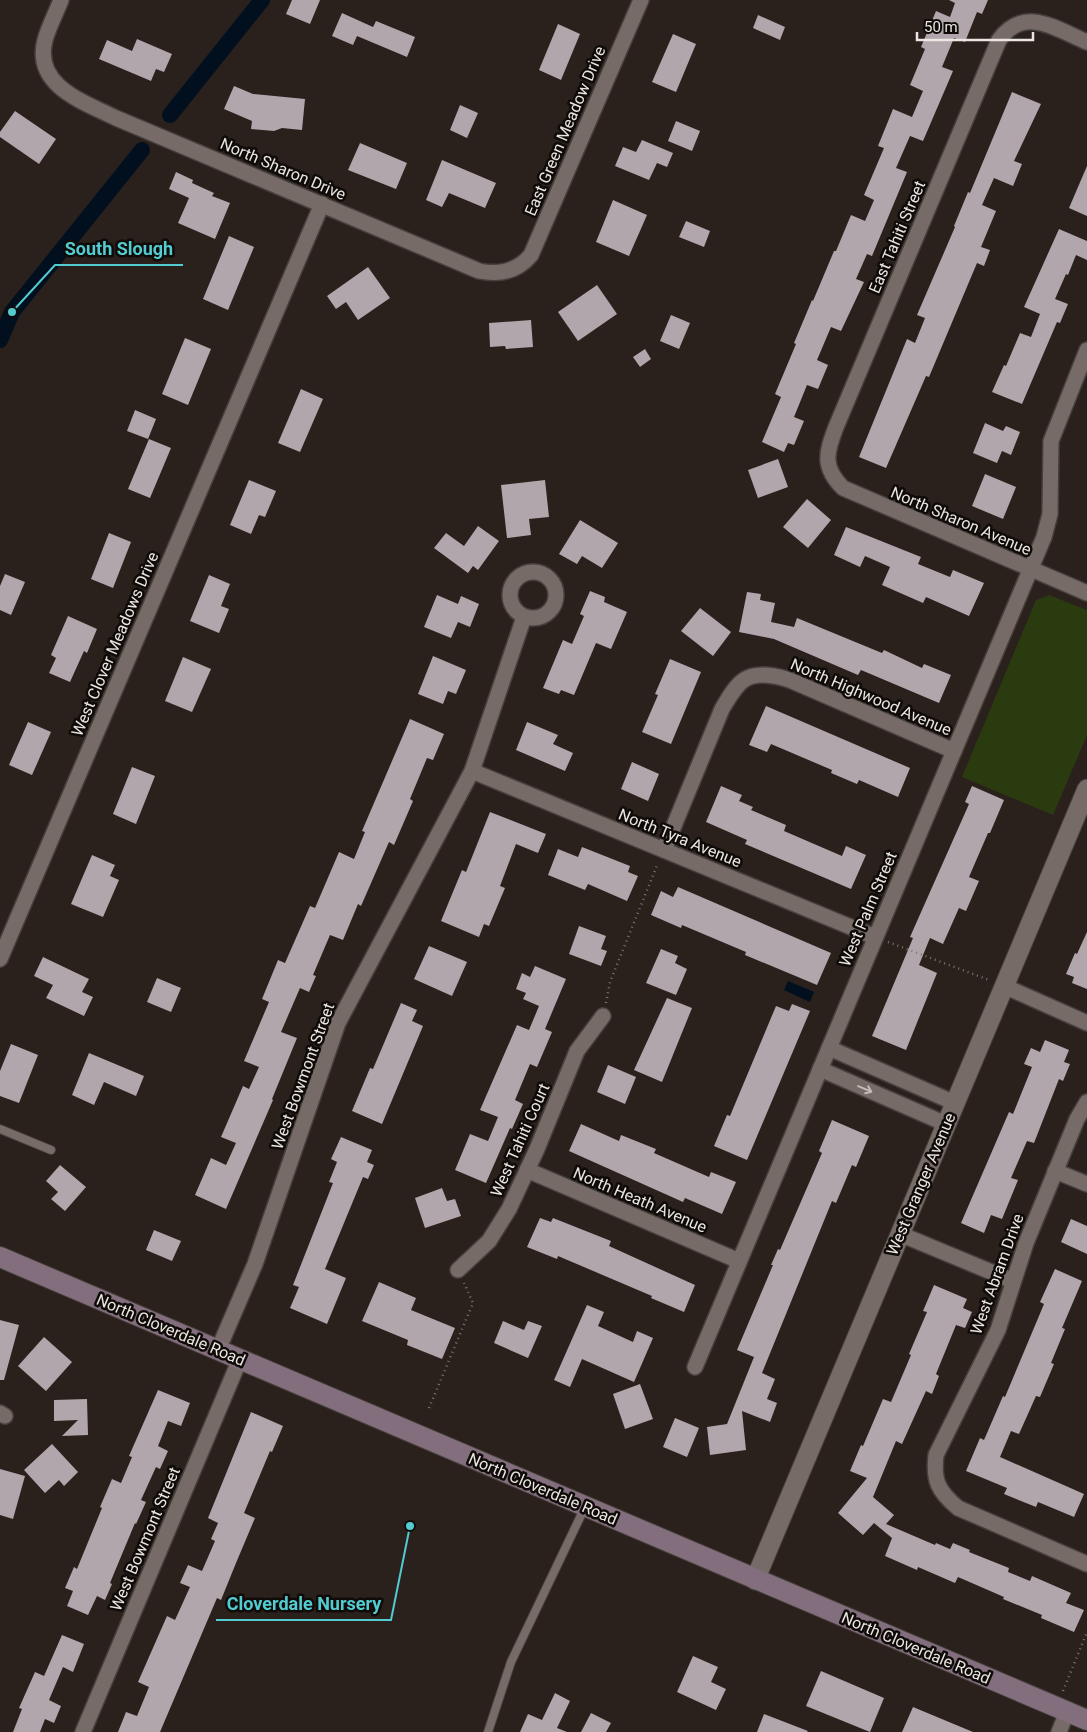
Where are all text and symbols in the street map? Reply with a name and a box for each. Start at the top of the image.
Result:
scale bar [917,10,1033,42]
text: 50 m [924,18,958,36]
street label: East Green Meadow Drive [521,43,609,219]
street label: North Sharon Drive [217,134,349,204]
street label: East Tahiti Street [865,178,929,296]
callout: South Slough [55,232,183,265]
text: South Slough [65,238,173,259]
street label: North Sharon Avenue [888,483,1034,559]
street label: West Clover Meadows Drive [68,549,162,739]
street label: North Highwood Avenue [788,654,954,740]
street label: North Tyra Avenue [616,805,744,871]
street label: West Palm Street [835,849,901,969]
street label: West Bowmont Street [268,1000,338,1152]
street label: West Tahiti Court [486,1080,554,1200]
one-way arrow [857,1084,872,1094]
street label: West Granger Avenue [882,1110,960,1258]
street label: North Heath Avenue [570,1163,710,1237]
street label: West Abram Drive [966,1211,1028,1337]
street label: North Cloverdale Road [94,1290,248,1370]
street label: North Cloverdale Road [466,1449,620,1529]
street label: West Bowmont Street [106,1464,184,1614]
callout: Cloverdale Nursery [216,1587,391,1620]
text: Cloverdale Nursery [227,1593,382,1614]
street label: North Cloverdale Road [839,1608,993,1688]

